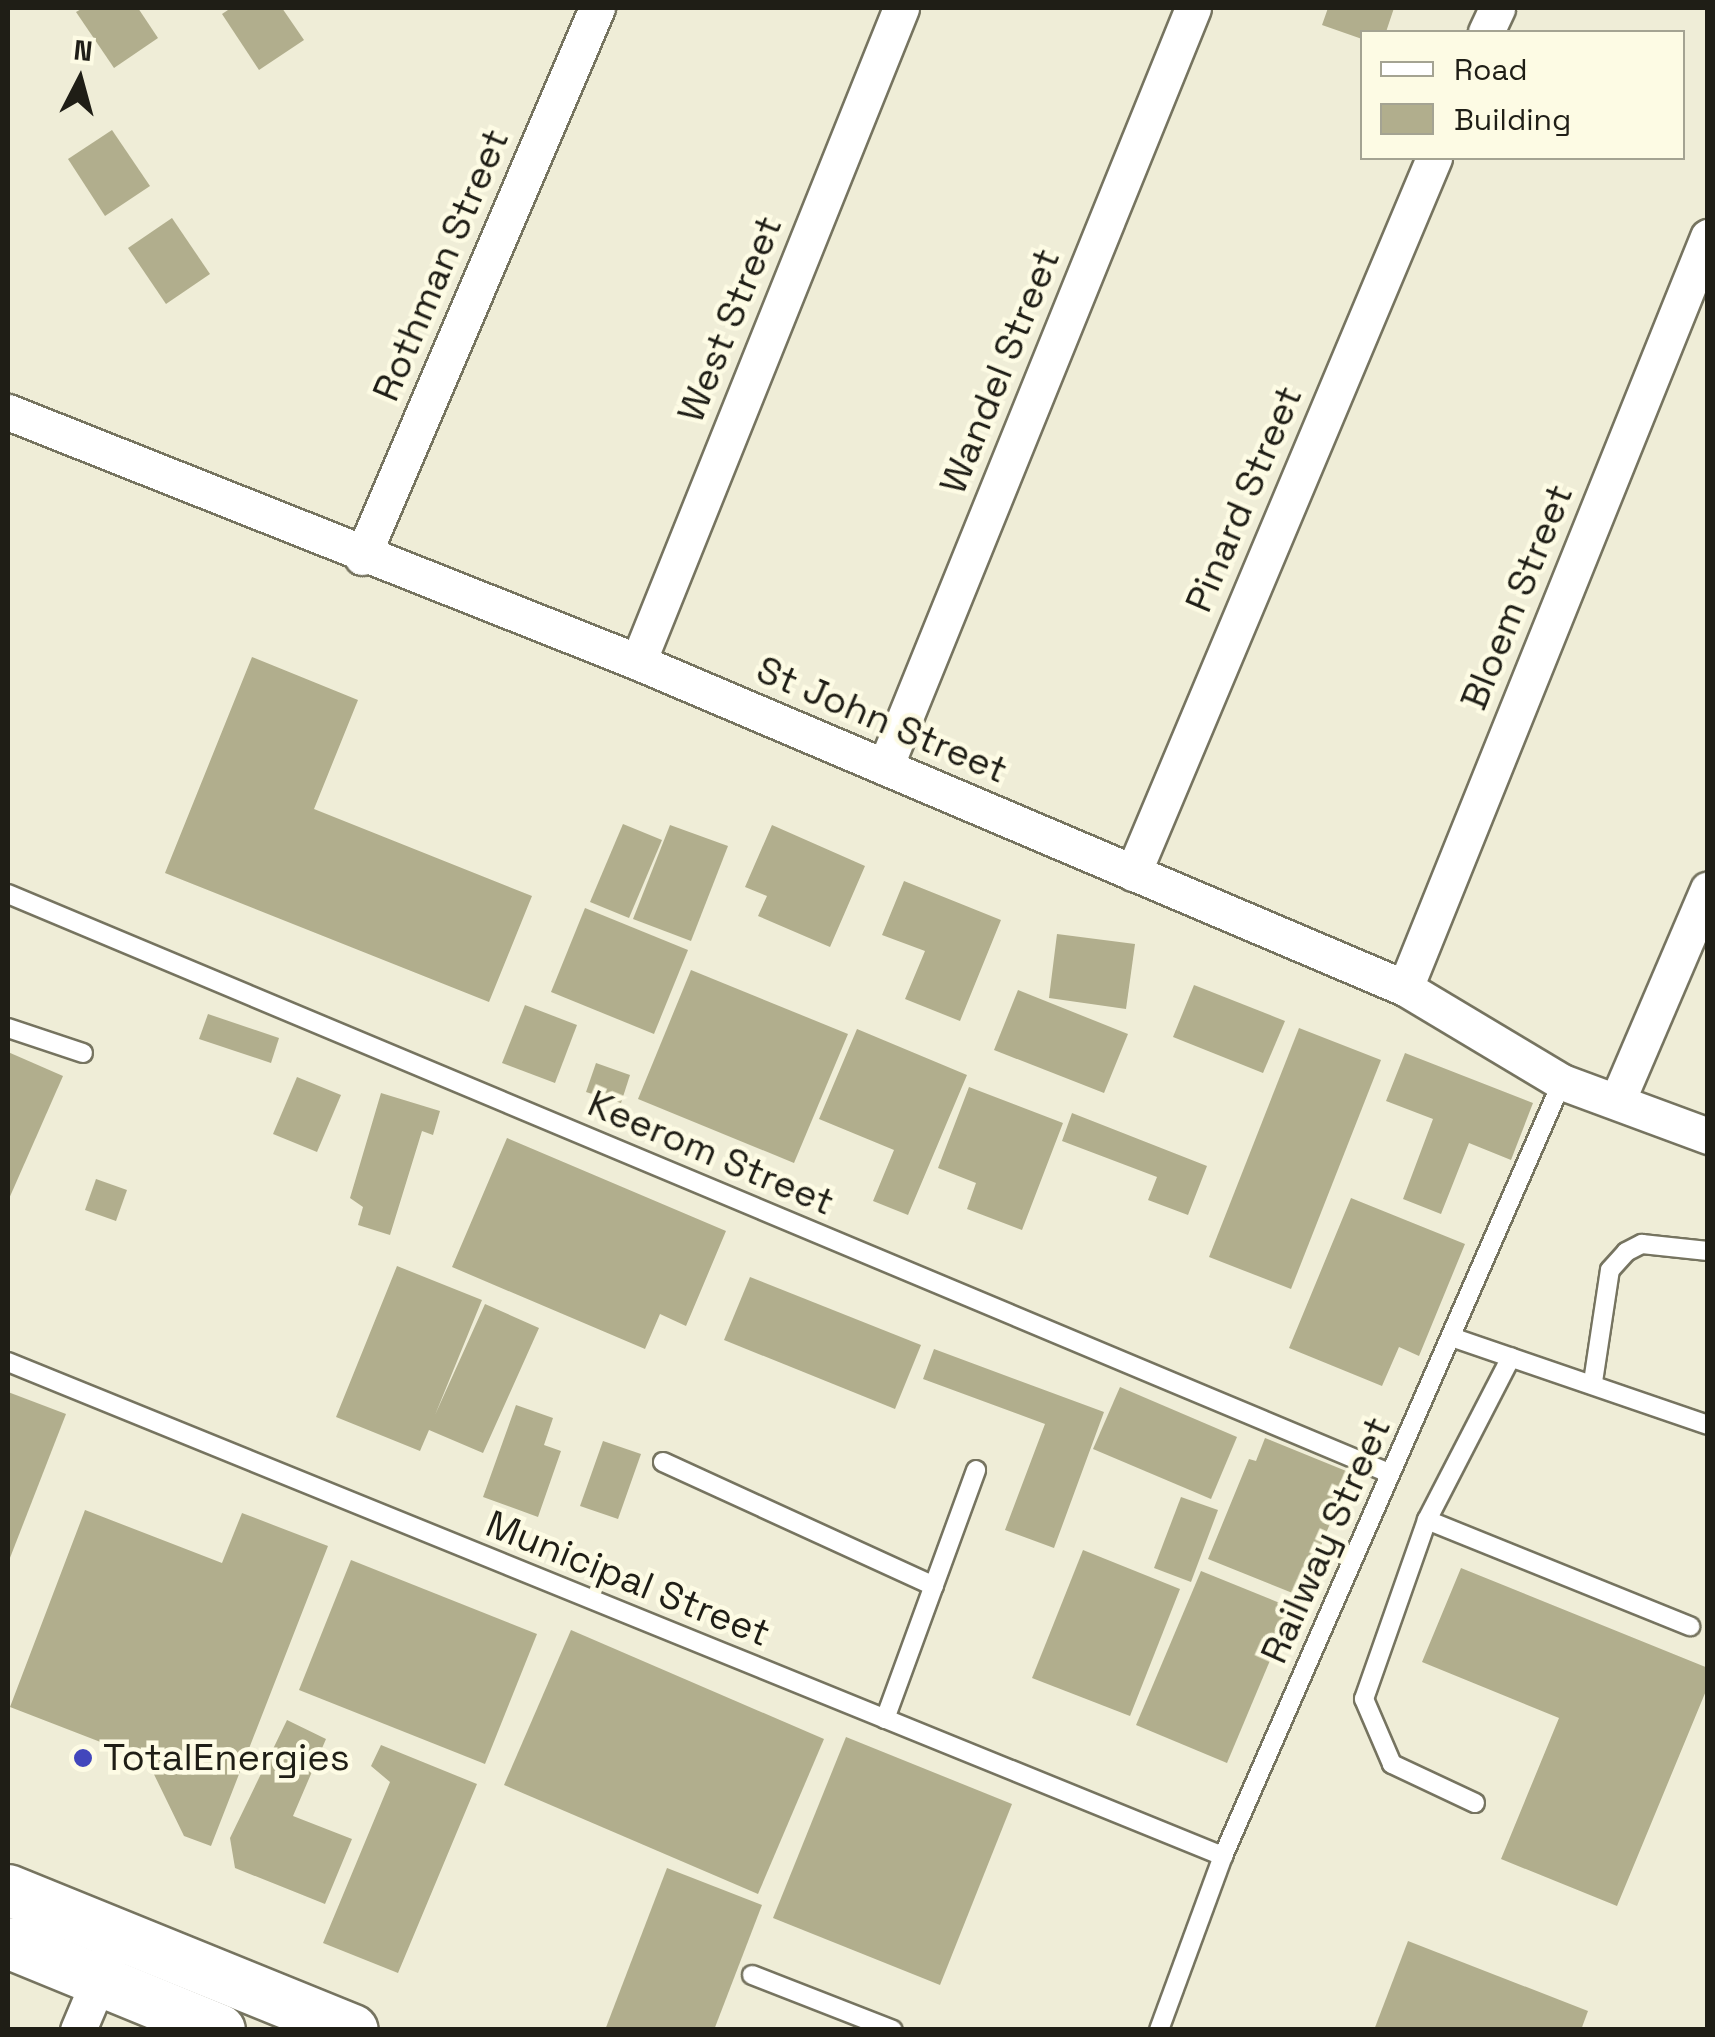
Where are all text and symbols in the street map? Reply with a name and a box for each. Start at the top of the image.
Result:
north arrow [30,30,130,130]
legend [1360,30,1685,160]
text: N [72,31,94,69]
text: Road [1454,50,1528,89]
text: Building [1454,100,1571,139]
street label: Rothman Street [363,122,519,408]
street label: West Street [668,209,792,429]
street label: Wandel Street [930,242,1070,500]
street label: Pinard Street [1176,379,1312,619]
street label: Bloem Street [1451,478,1583,716]
street label: St John Street [750,647,1014,793]
street label: Keerom Street [581,1081,841,1225]
street label: Railway Street [1251,1410,1401,1670]
street label: Municipal Street [479,1501,777,1657]
place label: TotalEnergies [103,1735,350,1781]
marker: TotalEnergies [72,1747,94,1769]

